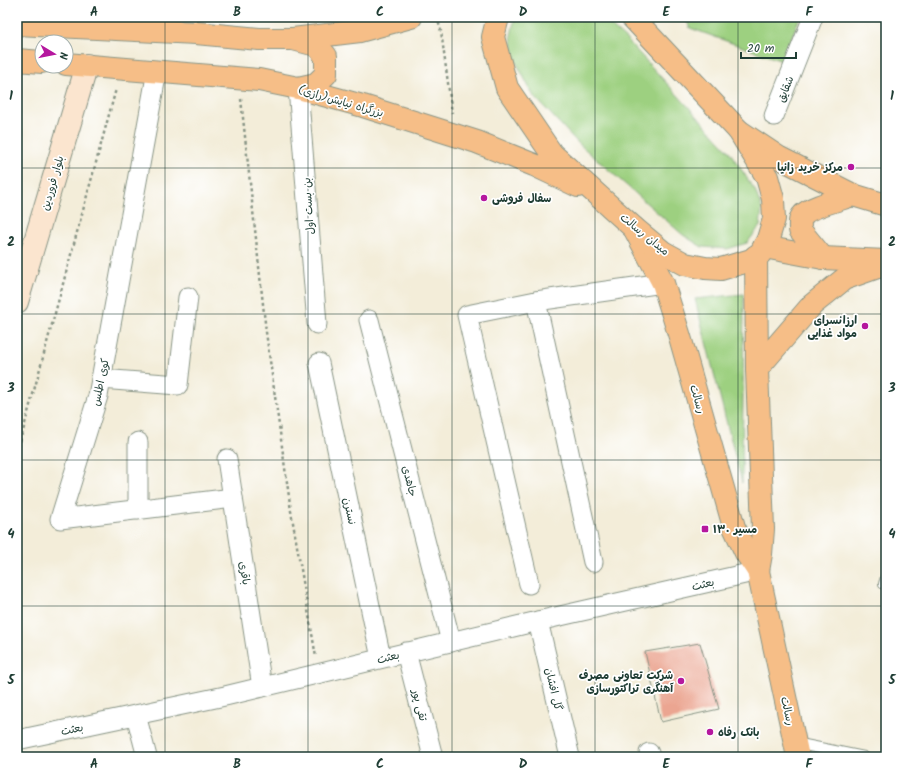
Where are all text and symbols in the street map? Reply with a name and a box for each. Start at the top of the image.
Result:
text: A [90,2,98,23]
text: B [233,2,241,23]
text: C [376,2,384,23]
text: D [519,2,528,23]
text: E [662,2,670,23]
text: F [805,2,813,23]
north arrow [34,34,74,74]
scale bar [741,34,796,60]
text: 20 m [747,39,775,58]
text: N [53,51,72,61]
street label: شقایق [773,73,799,105]
street label: بزرگراه نیایش(رازی) [296,81,386,123]
text: 1 [9,86,13,107]
text: 1 [890,86,894,107]
street label: بلوار فروردین [36,154,69,213]
place label: مرکز خرید زانیا [777,159,843,177]
marker: مرکز خرید زانیا [846,162,856,172]
street label: بن بست اول [298,177,320,235]
place label: سفال فروشی [492,190,551,208]
marker: سفال فروشی [479,193,489,203]
street label: میدان رسالت [616,209,673,260]
text: 2 [7,232,15,253]
text: 2 [888,232,896,253]
place label: ارزانسرای مواد غذایی [808,312,857,343]
marker: ارزانسرای مواد غذایی [860,321,870,331]
street label: کوی اطلس [87,356,115,408]
text: 3 [6,378,15,399]
text: 3 [887,378,896,399]
street label: رسالت [684,383,710,416]
street label: جاهدی [396,464,422,499]
street label: نسترن [337,496,361,526]
place label: مسیر ۱۳۰ [713,521,757,539]
text: 4 [7,524,15,545]
marker: مسیر ۱۳۰ [700,524,710,534]
text: 4 [888,524,896,545]
street label: باقری [233,560,255,586]
street label: بعثت [690,574,716,596]
street label: بعثت [375,646,401,669]
street label: گل افشان [539,666,567,713]
place label: شرکت تعاونی مصرف آهنگری تراکتورسازی [579,667,674,698]
text: 5 [7,670,16,691]
text: 5 [888,670,897,691]
marker: شرکت تعاونی مصرف آهنگری تراکتورسازی [676,676,686,686]
street label: تقی پور [406,686,432,724]
street label: رسالت [775,695,799,728]
street label: بعثت [59,719,85,741]
place label: بانک رفاه [718,724,759,742]
marker: بانک رفاه [705,727,715,737]
text: A [90,754,98,774]
text: B [233,754,241,774]
text: C [376,754,384,774]
text: D [519,754,528,774]
text: E [662,754,670,774]
text: F [805,754,813,774]

